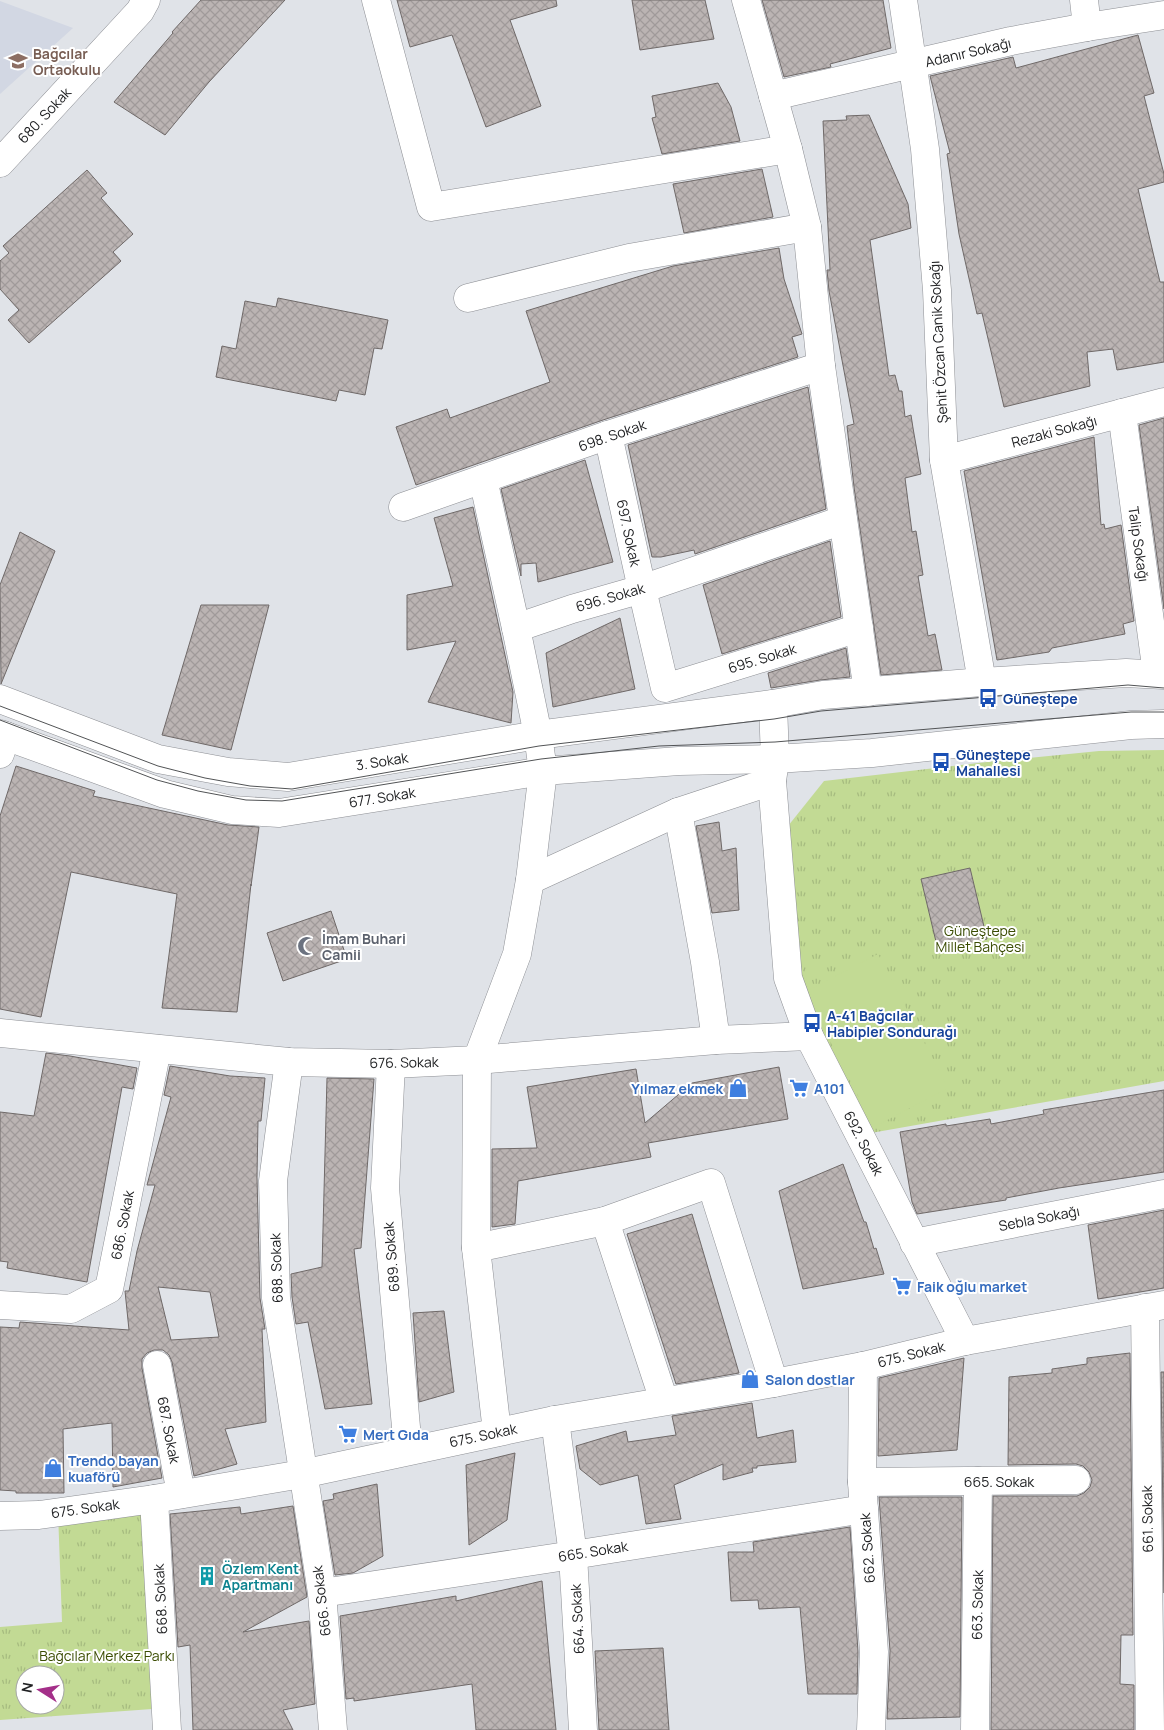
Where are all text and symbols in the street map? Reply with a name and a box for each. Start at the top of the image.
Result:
street label: Adanır Sokağı [923,33,1013,71]
place label: Bağcılar Ortaokulu [33,44,101,79]
school or university icon: Bağcılar Ortaokulu [7,50,29,72]
street label: 680. Sokak [13,82,76,147]
street label: Şehit Özcan Canik Sokağı [924,260,952,424]
street label: Rezaki Sokağı [1009,410,1099,452]
street label: 698. Sokak [576,414,649,455]
street label: 697. Sokak [613,498,646,569]
street label: Talip Sokağı [1124,505,1154,583]
street label: 696. Sokak [573,578,648,616]
street label: 695. Sokak [726,638,799,677]
bus stop icon: Güneştepe [977,687,999,709]
place label: Güneştepe [1003,689,1078,708]
place label: Güneştepe Mahallesi [956,745,1031,780]
street label: 3. Sokak [355,747,411,775]
bus stop icon: Güneştepe Mahallesi [930,751,952,773]
street label: 677. Sokak [347,782,418,812]
park label: Güneştepe Millet Bahçesi [935,921,1025,956]
place label: İmam Buhari Camii [322,929,406,964]
mosque icon: İmam Buhari Camii [296,935,318,957]
place label: A-41 Bağcılar Habipler Sondurağı [827,1006,957,1041]
bus stop icon: A-41 Bağcılar Habipler Sondurağı [801,1012,823,1034]
street label: 676. Sokak [369,1052,440,1072]
shop icon: Yılmaz ekmek [727,1077,749,1099]
supermarket icon: A101 [788,1077,810,1099]
place label: Yılmaz ekmek [631,1079,723,1098]
place label: A101 [814,1079,845,1098]
street label: 692. Sokak [840,1107,889,1180]
street label: 686. Sokak [106,1188,138,1261]
street label: Sebla Sokağı [997,1201,1081,1235]
street label: 689. Sokak [378,1220,404,1293]
street label: 688. Sokak [265,1232,287,1303]
supermarket icon: Faik oğlu market [891,1275,913,1297]
place label: Faik oğlu market [917,1277,1027,1296]
street label: 675. Sokak [875,1336,948,1372]
shop icon: Salon dostlar [739,1368,761,1390]
place label: Salon dostlar [765,1370,855,1389]
street label: 687. Sokak [153,1395,185,1466]
street label: 675. Sokak [447,1418,520,1451]
supermarket icon: Mert Gıda [337,1423,359,1445]
place label: Mert Gıda [363,1425,429,1444]
place label: Trendo bayan kuaförü [68,1451,159,1486]
shop icon: Trendo bayan kuaförü [42,1457,64,1479]
street label: 665. Sokak [964,1472,1035,1491]
street label: 661. Sokak [1137,1484,1157,1553]
street label: 675. Sokak [50,1494,121,1522]
street label: 662. Sokak [855,1511,879,1584]
street label: 665. Sokak [557,1536,630,1566]
place label: Özlem Kent Apartmanı [222,1559,299,1594]
street label: 668. Sokak [149,1562,171,1635]
street label: 666. Sokak [307,1564,335,1637]
building icon: Özlem Kent Apartmanı [196,1565,218,1587]
street label: 663. Sokak [967,1569,987,1640]
street label: 664. Sokak [566,1582,588,1655]
park label: Bağcılar Merkez Parkı [39,1646,175,1665]
north arrow [15,1665,65,1715]
text: N [16,1681,37,1694]

